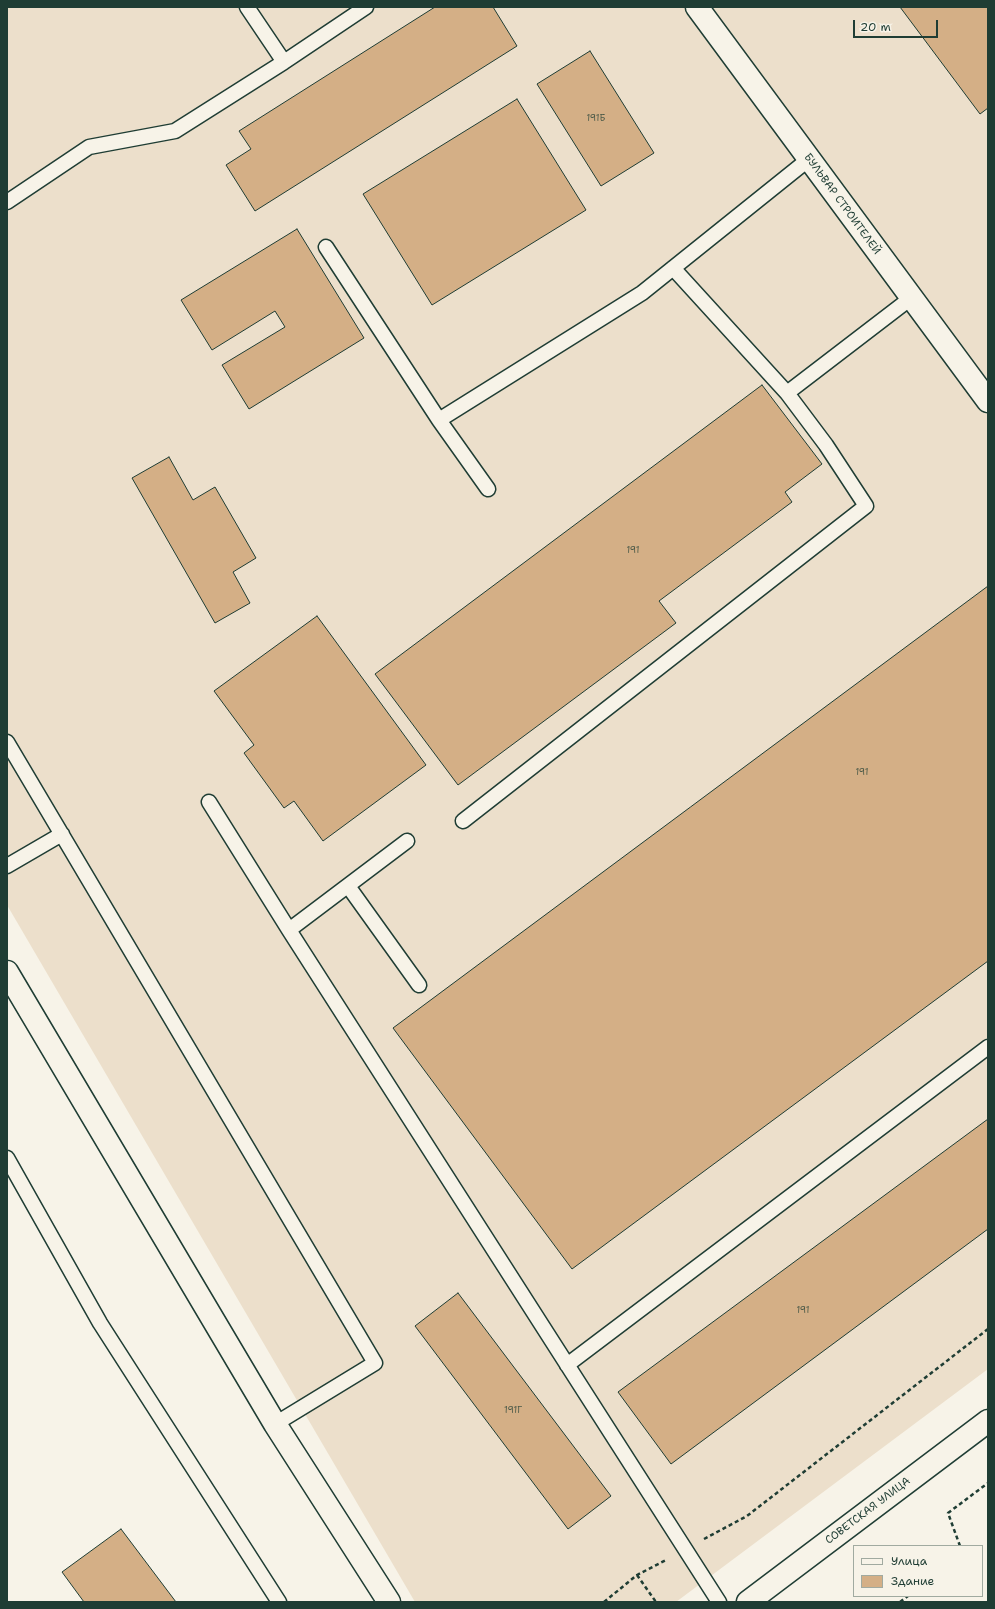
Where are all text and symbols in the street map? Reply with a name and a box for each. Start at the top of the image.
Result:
scale bar [855,12,940,38]
text: 20 m [860,19,891,35]
house number: 191Б [586,114,606,124]
street label: БУЛЬВАР СТРОИТЕЛЕЙ [801,151,883,257]
house number: 191 [626,546,640,556]
house number: 191 [855,768,869,778]
house number: 191 [796,1306,810,1316]
house number: 191Г [504,1406,522,1416]
street label: СОВЕТСКАЯ УЛИЦА [823,1475,913,1547]
legend [853,1545,983,1597]
text: Улица [891,1553,927,1569]
text: Здание [891,1573,934,1589]

